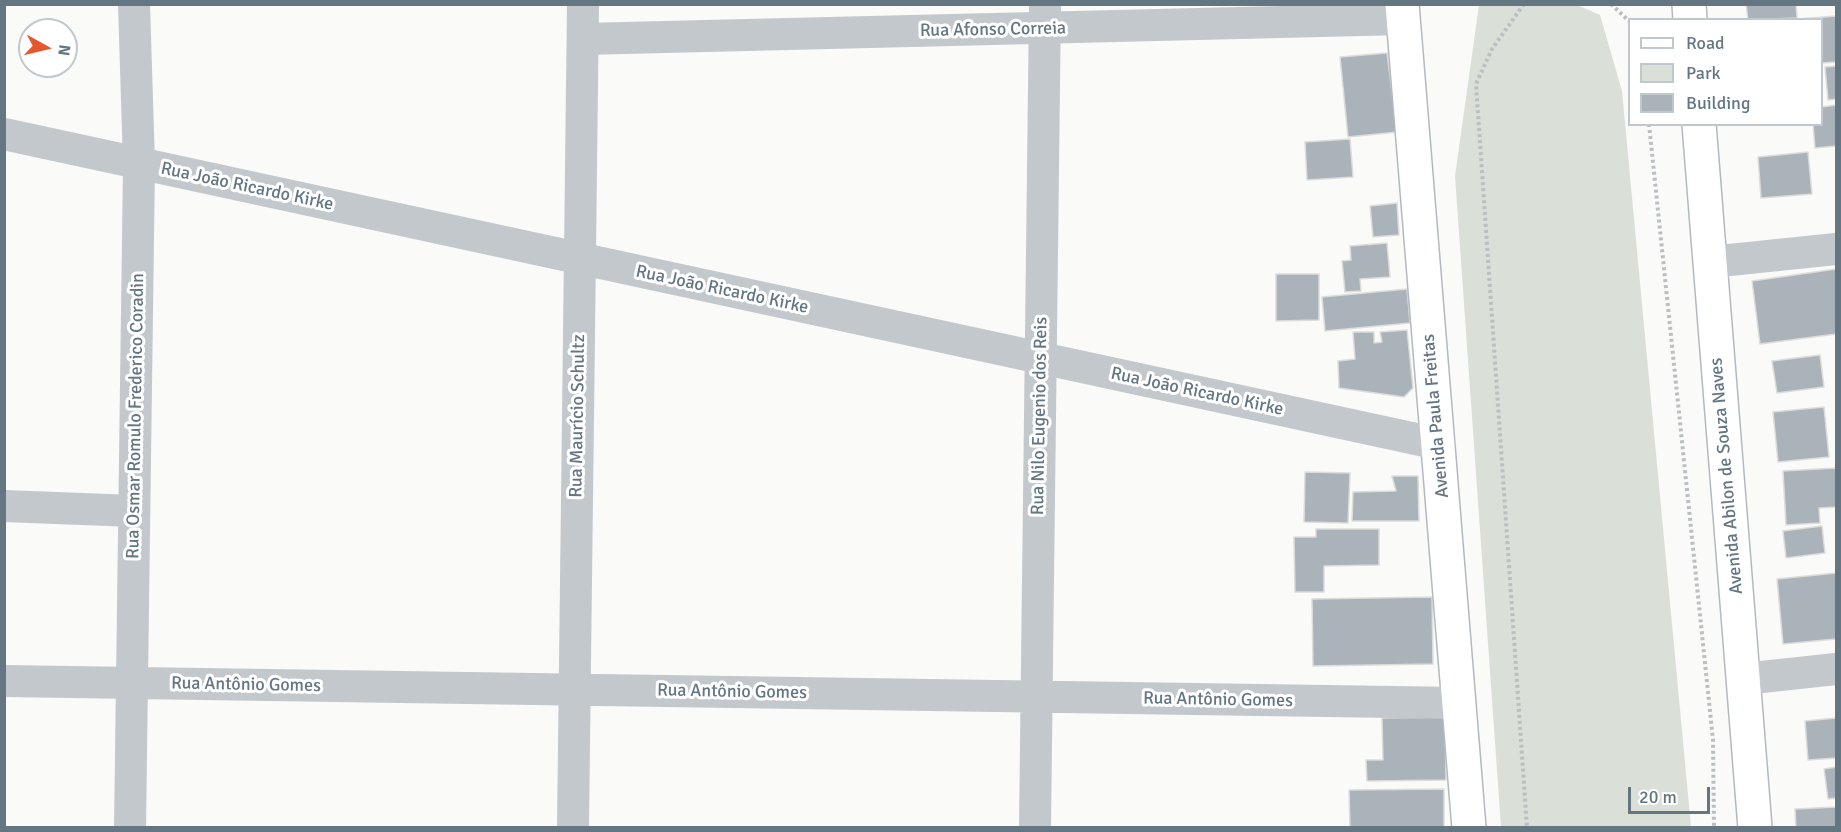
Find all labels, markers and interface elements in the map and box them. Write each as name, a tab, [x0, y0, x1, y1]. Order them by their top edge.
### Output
north arrow	[18, 18, 78, 78]
street label: Rua Afonso Correia	[920, 18, 1066, 42]
legend	[1628, 18, 1823, 126]
text: Road	[1686, 32, 1725, 54]
text: N	[53, 43, 75, 57]
text: Park	[1686, 62, 1721, 84]
text: Building	[1686, 92, 1750, 114]
street label: Rua João Ricardo Kirke	[159, 158, 335, 216]
street label: Rua João Ricardo Kirke	[634, 261, 810, 319]
street label: Rua Osmar Romulo Frederico Coradin	[123, 273, 149, 559]
street label: Rua Nilo Eugenio dos Reis	[1027, 317, 1053, 515]
street label: Avenida Paula Freitas	[1418, 333, 1454, 499]
street label: Rua Maurício Schultz	[566, 334, 590, 498]
street label: Avenida Abilon de Souza Naves	[1706, 357, 1748, 595]
street label: Rua João Ricardo Kirke	[1109, 363, 1285, 421]
street label: Rua Antônio Gomes	[171, 673, 321, 697]
street label: Rua Antônio Gomes	[657, 680, 807, 704]
street label: Rua Antônio Gomes	[1143, 688, 1293, 712]
scale bar	[1631, 775, 1714, 813]
text: 20 m	[1639, 786, 1677, 808]

